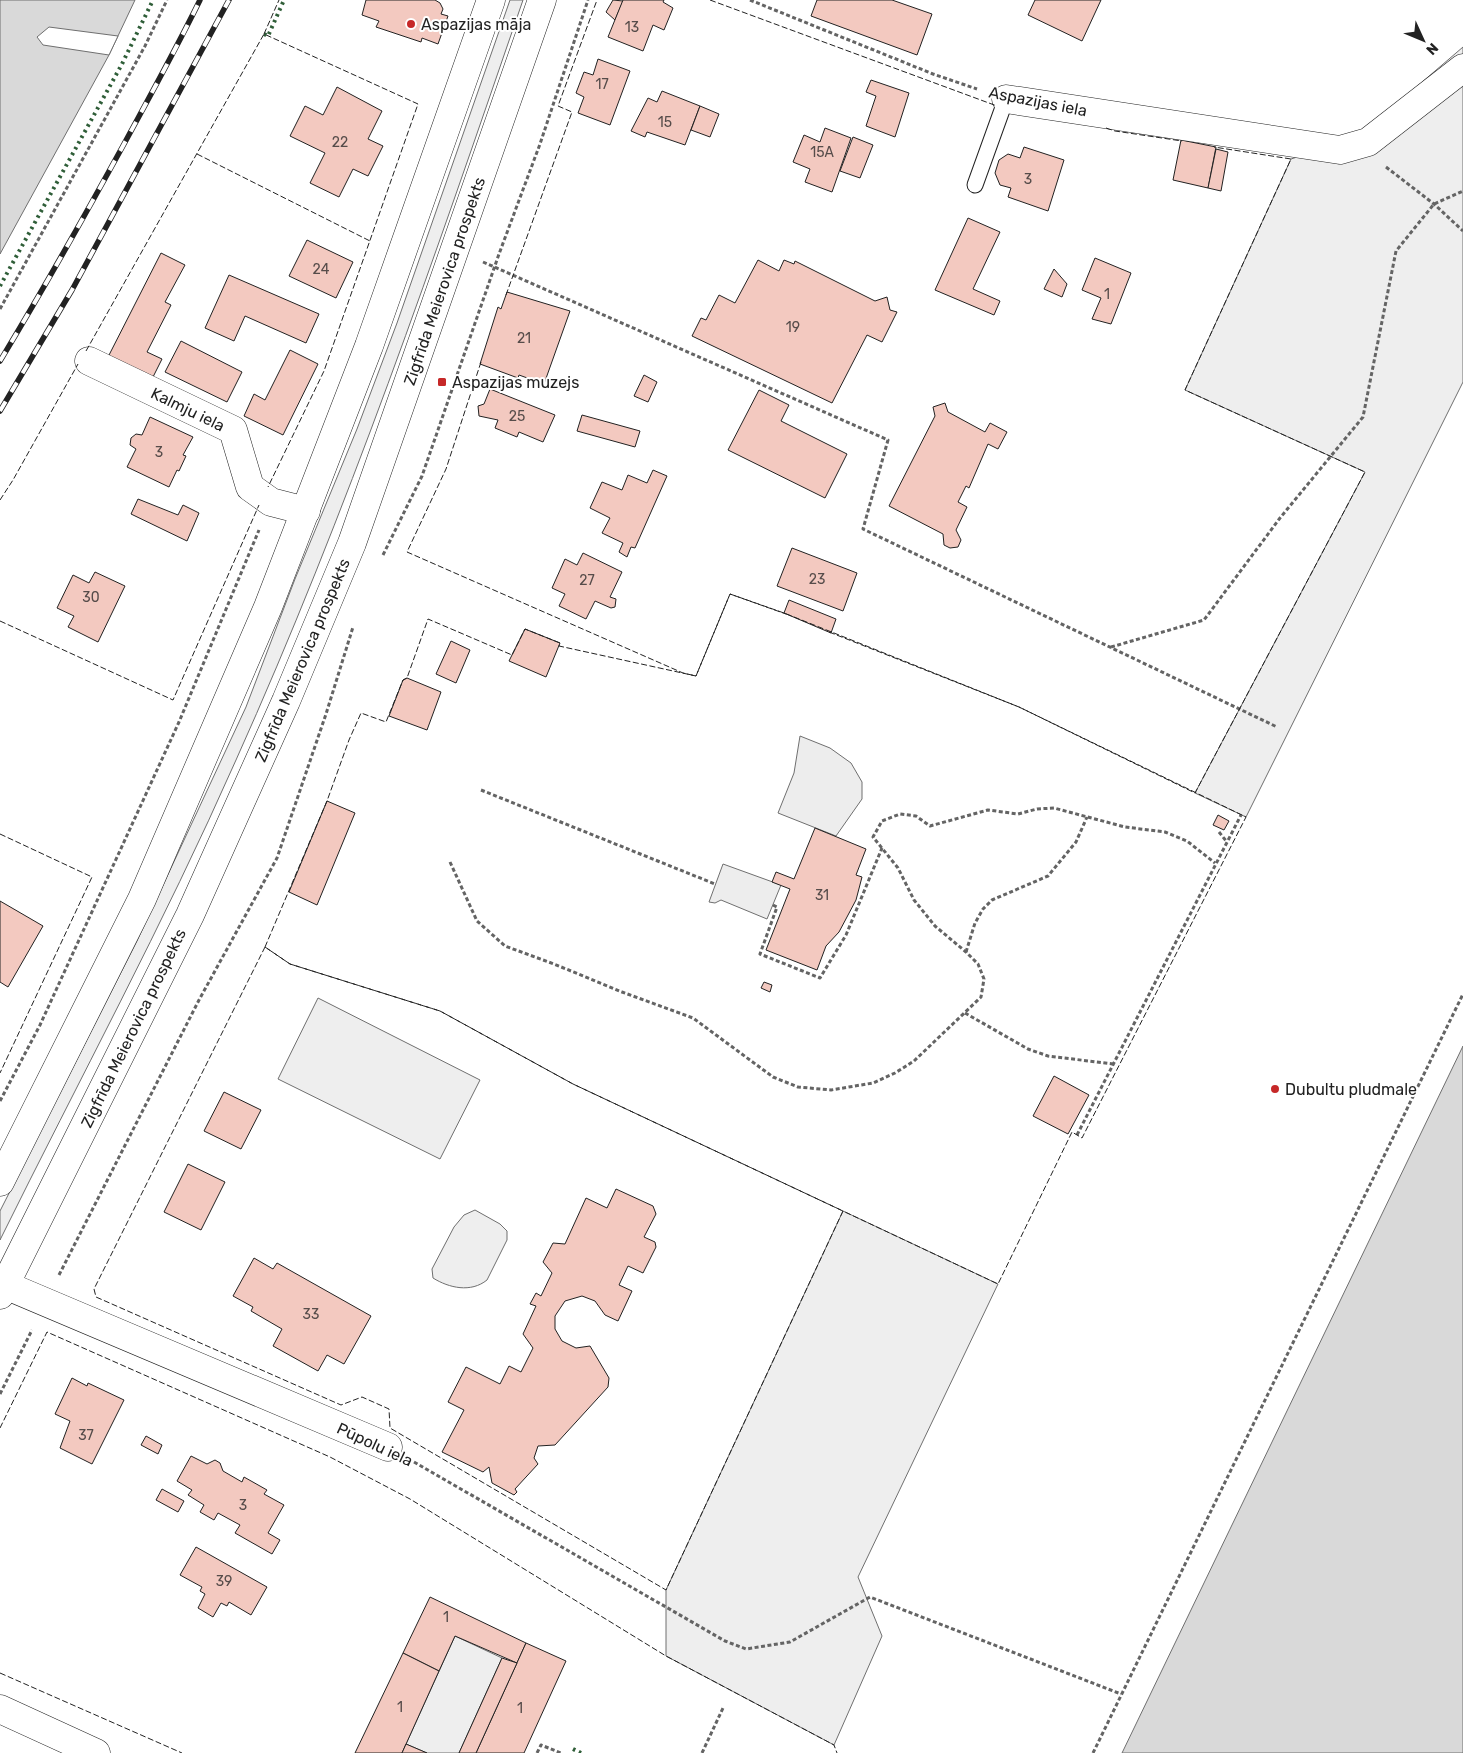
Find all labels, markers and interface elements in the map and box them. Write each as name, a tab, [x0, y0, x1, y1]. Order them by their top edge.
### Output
place label: Aspazijas māja	[421, 15, 531, 34]
north arrow	[1398, 15, 1448, 65]
marker: Aspazijas māja	[405, 18, 417, 30]
house number: 13	[625, 19, 639, 36]
text: N	[1422, 39, 1442, 58]
house number: 17	[595, 76, 609, 93]
street label: Aspazijas iela	[987, 83, 1089, 120]
house number: 15	[658, 114, 672, 131]
house number: 22	[332, 134, 348, 151]
house number: 15A	[810, 144, 834, 161]
house number: 3	[1024, 171, 1032, 188]
street label: Zigfrīda Meierovica prospekts	[400, 175, 489, 388]
house number: 24	[313, 261, 330, 278]
house number: 1	[1104, 286, 1110, 303]
house number: 19	[786, 319, 800, 336]
house number: 21	[517, 330, 531, 347]
place label: Aspazijas muzejs	[452, 373, 579, 392]
marker: Aspazijas muzejs	[436, 376, 448, 388]
street label: Kalmju iela	[148, 383, 228, 435]
house number: 25	[509, 408, 525, 425]
house number: 3	[155, 444, 163, 461]
street label: Zigfrīda Meierovica prospekts	[251, 556, 354, 765]
house number: 23	[809, 571, 825, 588]
house number: 27	[579, 572, 595, 589]
house number: 30	[82, 589, 100, 606]
house number: 31	[815, 887, 829, 904]
street label: Zigfrīda Meierovica prospekts	[77, 926, 190, 1131]
place label: Dubultu pludmale	[1285, 1080, 1417, 1099]
marker: Dubultu pludmale	[1269, 1083, 1281, 1095]
house number: 33	[303, 1306, 319, 1323]
street label: Pūpolu iela	[334, 1419, 416, 1470]
house number: 37	[78, 1427, 94, 1444]
house number: 3	[239, 1497, 247, 1514]
house number: 39	[216, 1573, 232, 1590]
house number: 1	[443, 1609, 449, 1626]
house number: 1	[397, 1699, 403, 1716]
house number: 1	[517, 1700, 523, 1717]

